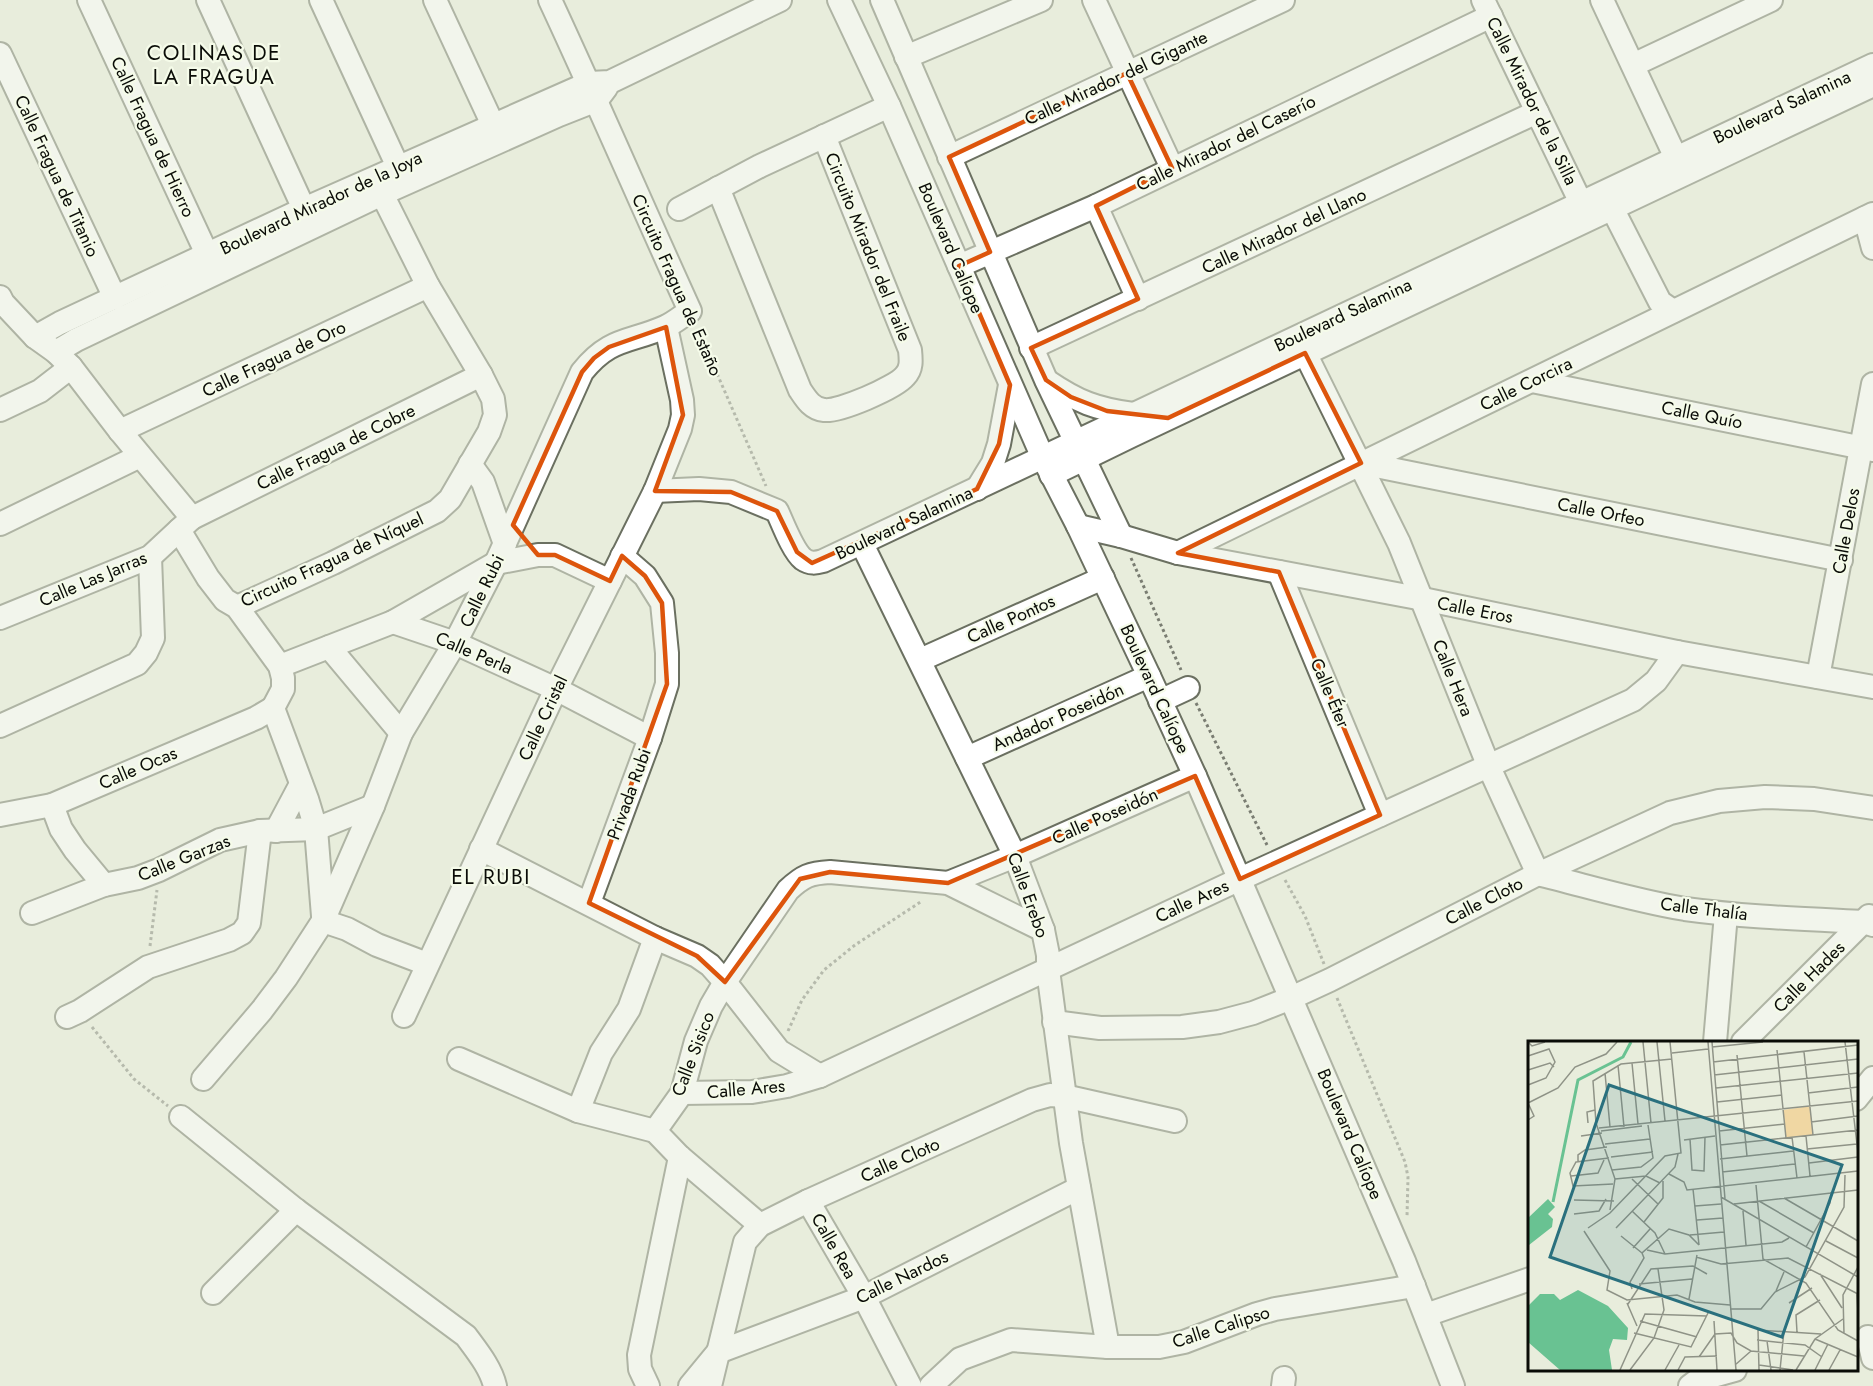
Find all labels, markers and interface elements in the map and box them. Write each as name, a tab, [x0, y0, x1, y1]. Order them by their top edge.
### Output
street label: Calle Mirador de la Silla	[1480, 12, 1584, 190]
street label: Calle Mirador del Gigante	[1020, 24, 1212, 132]
district label: COLINAS DE LA FRAGUA	[147, 38, 281, 92]
street label: Calle Fragua de Hierro	[104, 52, 202, 222]
street label: Boulevard Salamina	[1709, 64, 1855, 150]
street label: Calle Mirador del Caserío	[1132, 88, 1320, 198]
street label: Calle Fragua de Titanio	[8, 91, 106, 261]
street label: Boulevard Mirador de la Joya	[216, 145, 426, 261]
street label: Circuito Mirador del Fraile	[818, 149, 918, 345]
street label: Boulevard Calíope	[912, 178, 990, 318]
street label: Calle Mirador del Llano	[1197, 181, 1371, 281]
street label: Circuito Fragua de Estaño	[625, 190, 729, 380]
street label: Boulevard Salamina	[1270, 272, 1416, 358]
street label: Calle Fragua de Oro	[198, 314, 350, 404]
street label: Calle Corcira	[1475, 350, 1577, 418]
street label: Calle Quío	[1659, 394, 1745, 436]
street label: Calle Fragua de Cobre	[252, 397, 420, 497]
street label: Boulevard Salamina	[831, 480, 977, 566]
street label: Calle Delos	[1826, 486, 1866, 576]
street label: Calle Orfeo	[1555, 491, 1647, 533]
street label: Circuito Fragua de Níquel	[236, 506, 428, 614]
street label: Calle Las Jarras	[35, 545, 151, 613]
street label: Calle Rubi	[453, 550, 511, 632]
street label: Calle Pontos	[963, 588, 1059, 650]
street label: Calle Eros	[1435, 590, 1515, 630]
street label: Boulevard Calíope	[1114, 620, 1196, 758]
street label: Calle Perla	[431, 625, 517, 681]
street label: Calle Hera	[1426, 636, 1480, 720]
street label: Calle Éter	[1304, 654, 1357, 733]
street label: Calle Cristal	[512, 671, 574, 765]
street label: Andador Poseidón	[988, 676, 1128, 758]
street label: Calle Ocas	[95, 740, 181, 796]
street label: Privada Rubi	[600, 745, 658, 843]
street label: Calle Poseidón	[1048, 781, 1162, 851]
street label: Calle Garzas	[134, 828, 234, 888]
street label: Calle Erebo	[1001, 849, 1056, 941]
district label: EL RUBI	[451, 862, 531, 892]
street label: Calle Cloto	[1441, 870, 1528, 932]
street label: Calle Ares	[1151, 873, 1233, 929]
street label: Calle Thalía	[1659, 891, 1749, 927]
street label: Calle Hades	[1767, 935, 1851, 1019]
street label: Calle Sisico	[665, 1008, 721, 1100]
inset map	[1528, 1041, 1858, 1371]
street label: Boulevard Calíope	[1311, 1064, 1389, 1204]
street label: Calle Ares	[706, 1073, 786, 1105]
street label: Calle Cloto	[856, 1131, 944, 1189]
street label: Calle Rea	[805, 1208, 863, 1284]
street label: Calle Nardos	[851, 1243, 953, 1311]
street label: Calle Calipso	[1169, 1299, 1273, 1355]

